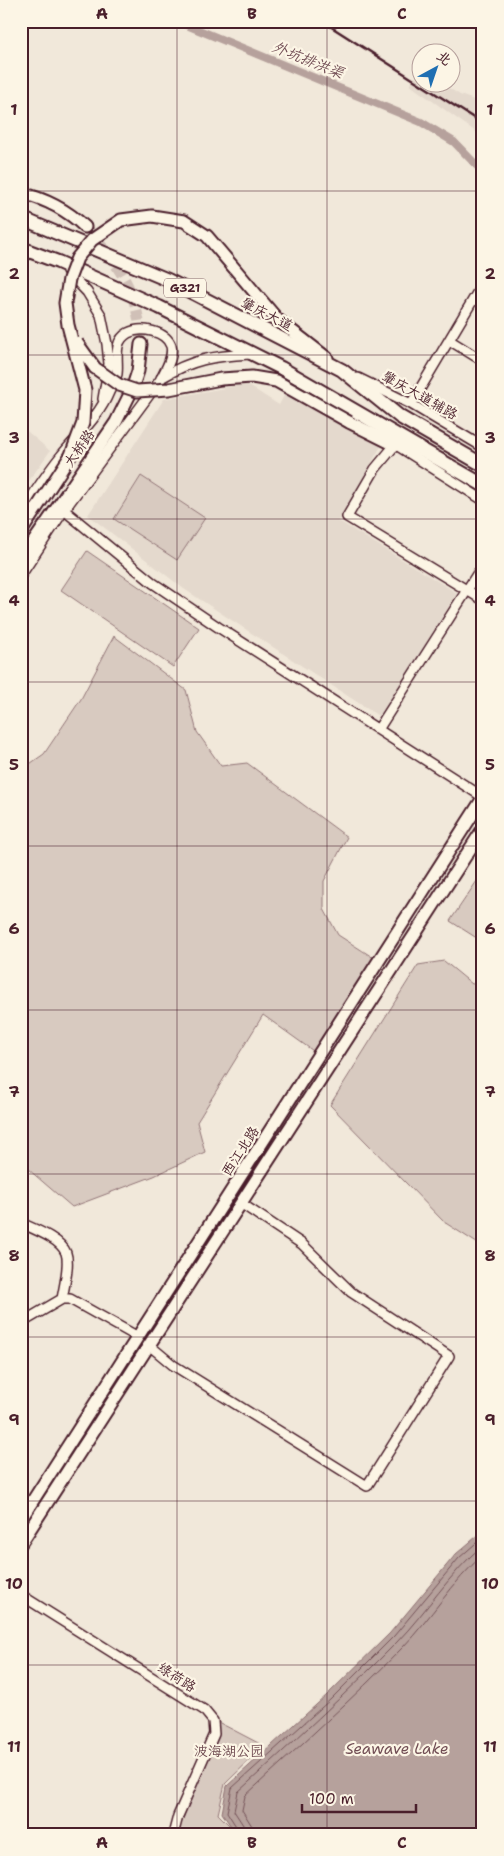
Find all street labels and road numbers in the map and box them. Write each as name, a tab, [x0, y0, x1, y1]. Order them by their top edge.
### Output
road number: G321	[164, 278, 206, 298]
street label: 肇庆大道	[238, 293, 296, 335]
street label: 肇庆大道辅路	[379, 367, 461, 423]
street label: 大桥路	[60, 426, 98, 470]
street label: 西江北路	[217, 1123, 263, 1179]
street label: 绿荷路	[154, 1658, 200, 1696]

